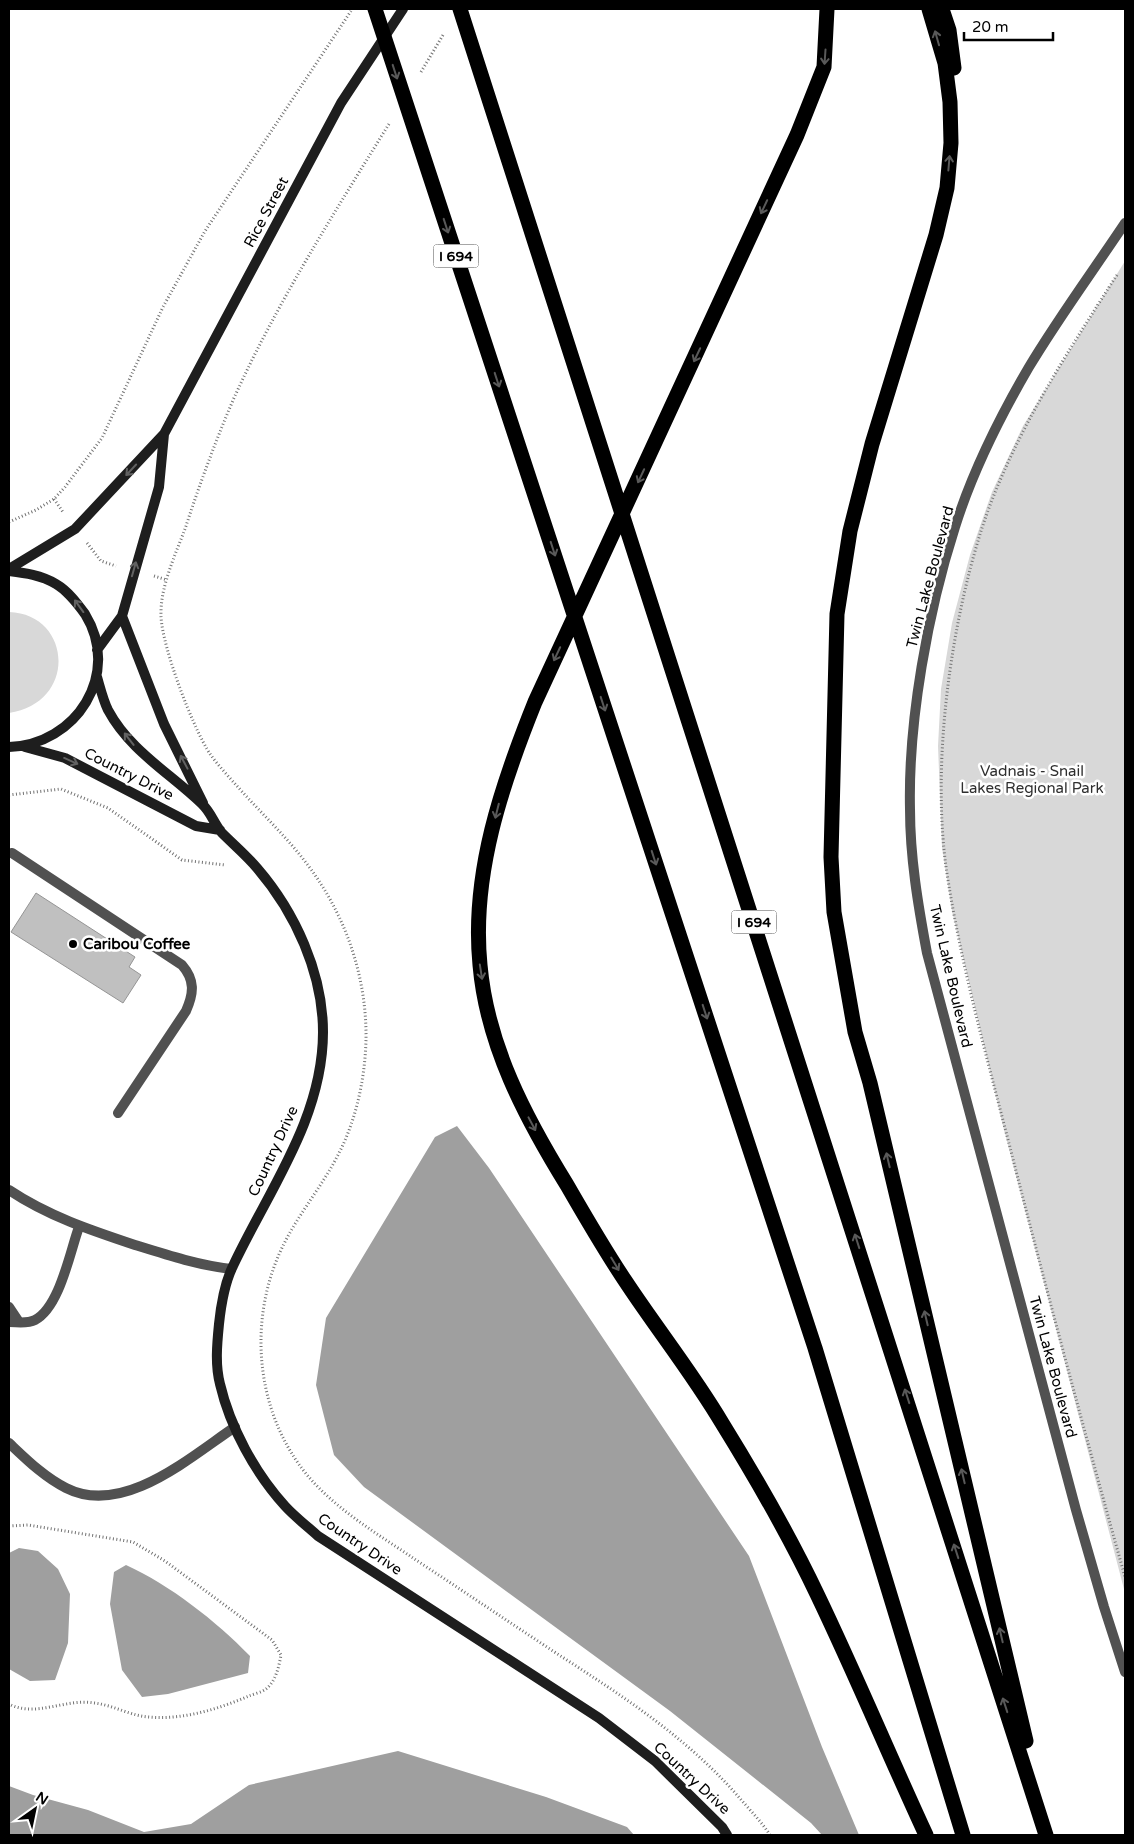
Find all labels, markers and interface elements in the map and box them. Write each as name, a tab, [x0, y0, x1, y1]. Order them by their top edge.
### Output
scale bar	[964, 10, 1053, 42]
text: 20 m	[972, 18, 1009, 36]
one-way arrow	[932, 30, 942, 46]
one-way arrow	[821, 49, 830, 65]
one-way arrow	[391, 63, 401, 79]
one-way arrow	[944, 156, 954, 172]
street label: Rice Street	[240, 173, 292, 250]
one-way arrow	[759, 199, 769, 214]
one-way arrow	[442, 218, 452, 234]
road number: I 694	[434, 245, 478, 268]
one-way arrow	[691, 347, 701, 362]
one-way arrow	[493, 372, 502, 388]
one-way arrow	[125, 464, 137, 476]
one-way arrow	[636, 468, 645, 483]
street label: Twin Lake Boulevard	[902, 504, 958, 650]
one-way arrow	[548, 541, 558, 557]
one-way arrow	[129, 561, 139, 577]
one-way arrow	[74, 599, 84, 613]
one-way arrow	[552, 646, 561, 661]
one-way arrow	[599, 695, 609, 711]
one-way arrow	[124, 733, 135, 746]
street label: Country Drive	[81, 744, 177, 804]
one-way arrow	[179, 755, 188, 770]
one-way arrow	[63, 757, 78, 767]
park label: Vadnais - Snail Lakes Regional Park	[960, 762, 1104, 797]
one-way arrow	[492, 802, 501, 818]
one-way arrow	[650, 850, 659, 865]
street label: Twin Lake Boulevard	[926, 903, 976, 1049]
road number: I 694	[732, 910, 776, 934]
place label: Caribou Coffee	[83, 935, 191, 953]
marker: Caribou Coffee	[67, 938, 79, 950]
one-way arrow	[476, 963, 486, 979]
one-way arrow	[701, 1004, 710, 1020]
street label: Country Drive	[244, 1103, 302, 1199]
one-way arrow	[527, 1117, 537, 1132]
one-way arrow	[883, 1153, 892, 1169]
one-way arrow	[851, 1233, 861, 1249]
one-way arrow	[610, 1257, 620, 1271]
street label: Twin Lake Boulevard	[1025, 1294, 1081, 1440]
one-way arrow	[920, 1311, 930, 1327]
one-way arrow	[901, 1388, 911, 1404]
one-way arrow	[958, 1469, 967, 1485]
street label: Country Drive	[314, 1509, 406, 1579]
one-way arrow	[950, 1543, 960, 1559]
one-way arrow	[996, 1627, 1005, 1643]
one-way arrow	[1000, 1698, 1009, 1714]
street label: Country Drive	[650, 1738, 734, 1818]
north arrow	[10, 1784, 60, 1834]
text: N	[32, 1788, 51, 1809]

